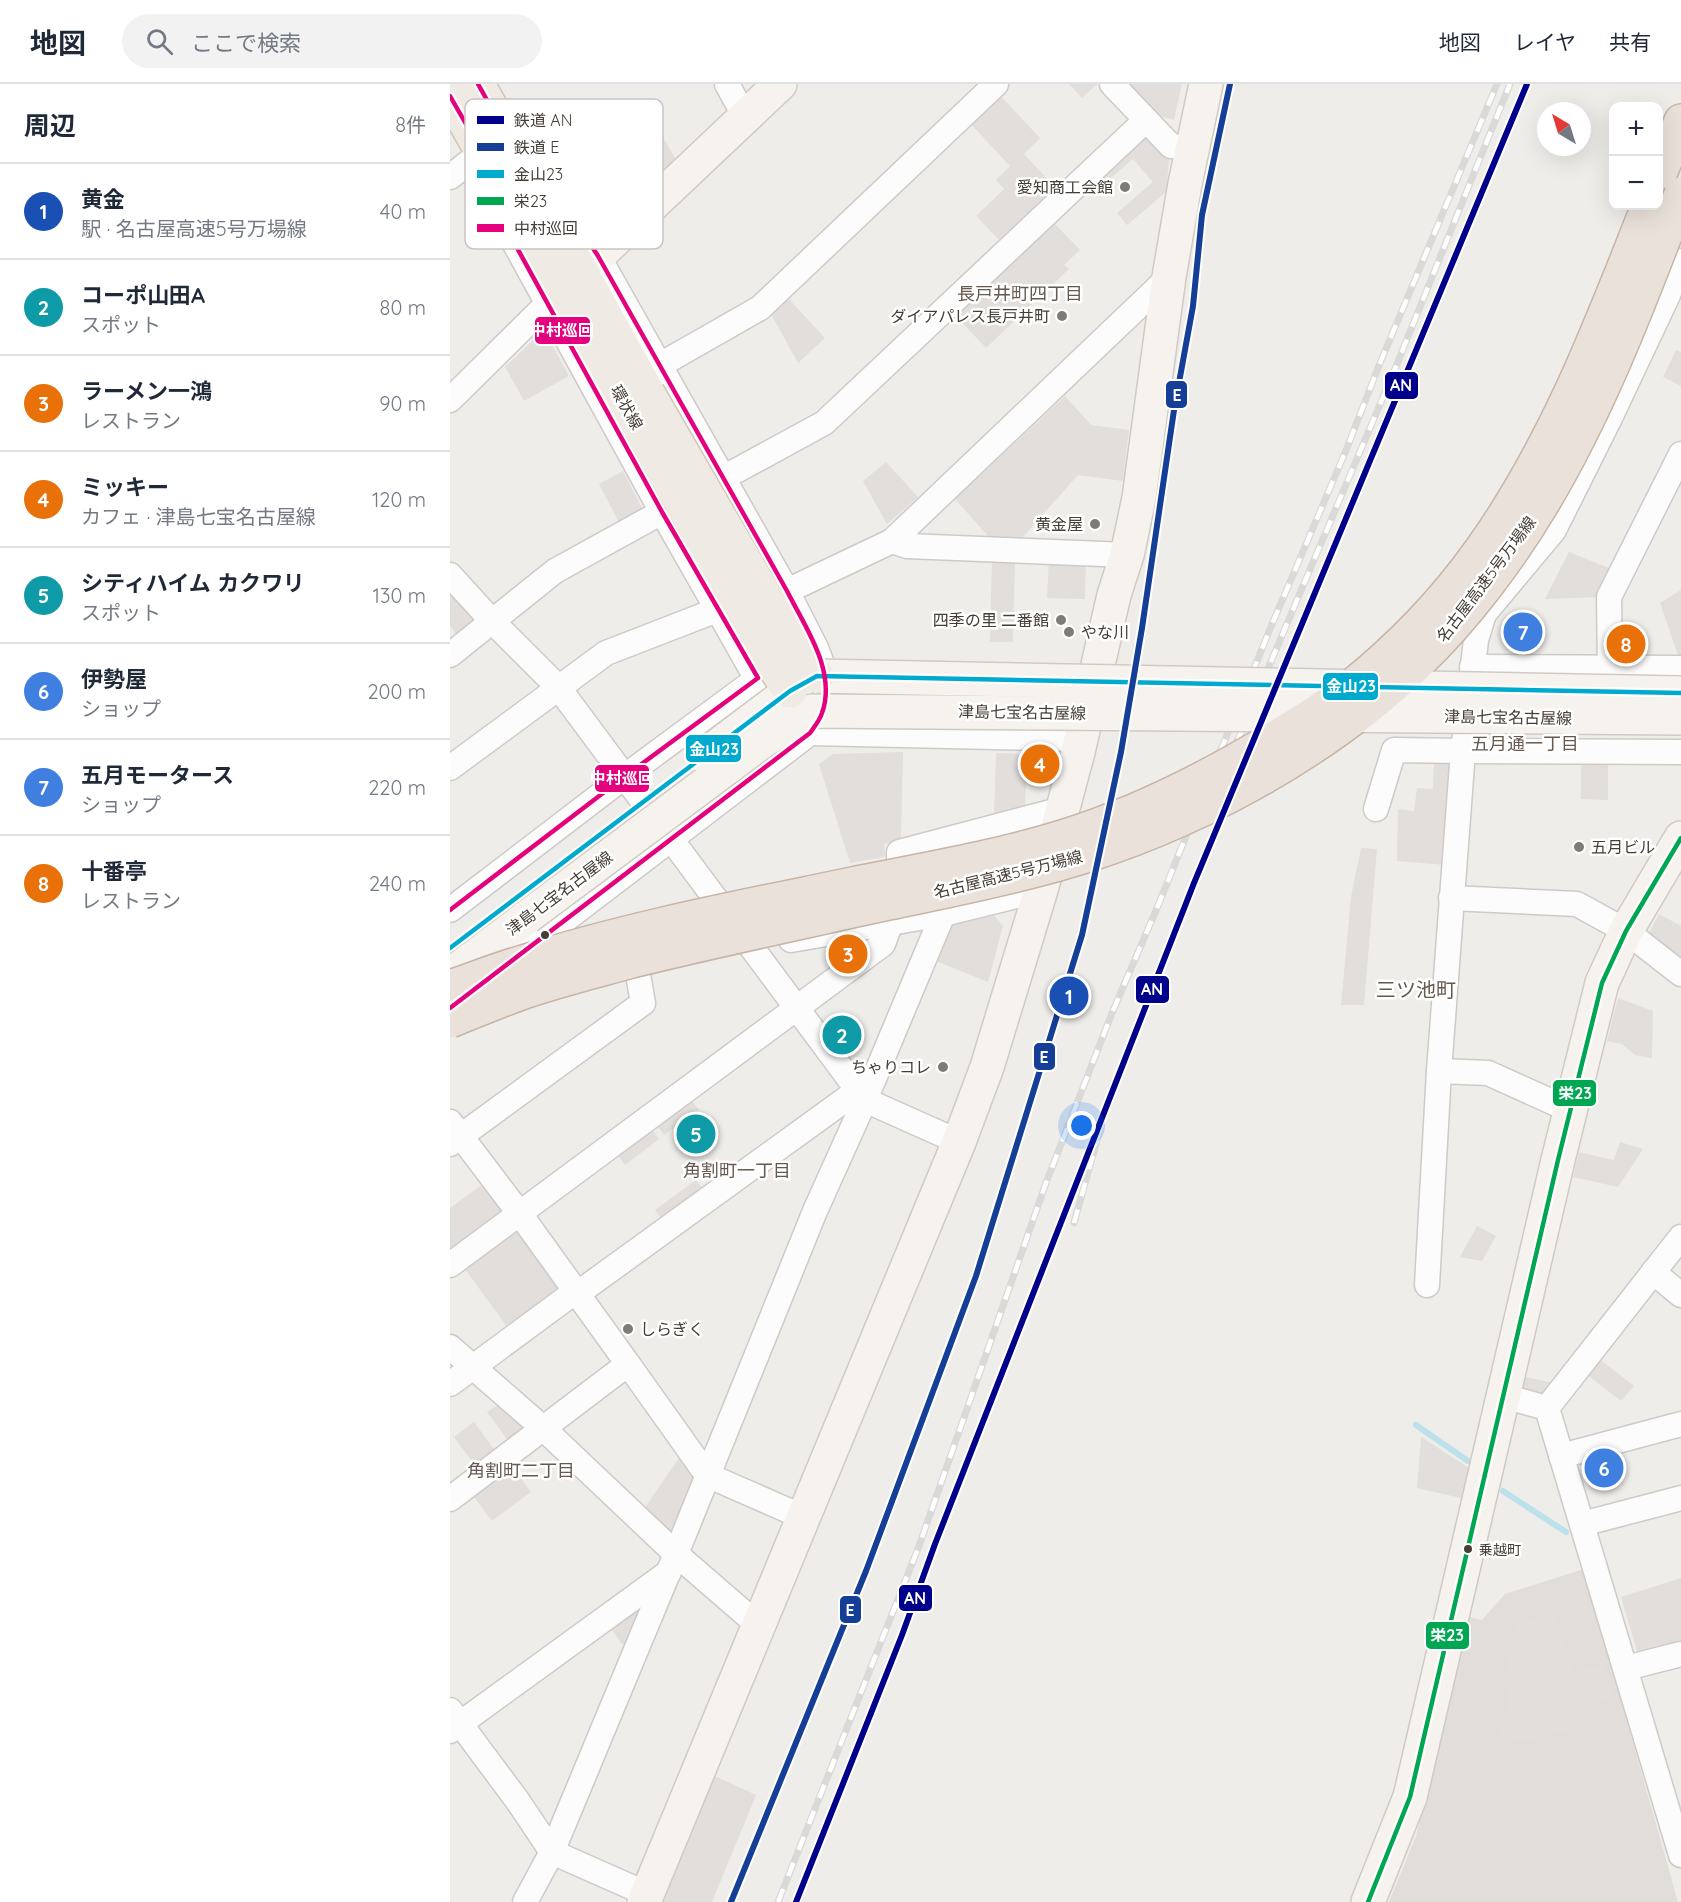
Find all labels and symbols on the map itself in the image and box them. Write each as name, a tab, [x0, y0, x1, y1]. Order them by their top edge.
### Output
legend	[465, 99, 663, 249]
north arrow	[1537, 102, 1591, 156]
text: 鉄道 AN	[514, 110, 572, 130]
text: 鉄道 E	[514, 137, 559, 157]
text: 金山23	[514, 164, 563, 184]
place label: 愛知商工会館	[1017, 177, 1113, 197]
marker: 愛知商工会館	[1118, 180, 1132, 194]
text: 栄23	[514, 191, 547, 211]
text: 中村巡回	[514, 218, 578, 238]
district label: 長戸井町四丁目	[957, 282, 1083, 305]
place label: ダイアパレス長戸井町	[890, 306, 1050, 326]
marker: ダイアパレス長戸井町	[1055, 309, 1069, 323]
line badge: 中村巡回	[534, 316, 591, 345]
text: 中村巡回	[530, 320, 594, 340]
line badge: AN	[1384, 371, 1419, 400]
text: AN	[1390, 375, 1412, 395]
line badge: E	[1165, 380, 1188, 409]
street label: 環状線	[607, 381, 647, 433]
text: E	[1172, 385, 1182, 405]
street label: 名古屋高速5号万場線	[1432, 512, 1540, 646]
place label: 黄金屋	[1035, 514, 1083, 534]
marker: 黄金屋	[1088, 517, 1102, 531]
place label: 四季の里 二番館	[933, 610, 1049, 630]
pin: 7	[1504, 610, 1542, 654]
marker: 四季の里 二番館	[1054, 613, 1068, 627]
place label: やな川	[1081, 622, 1129, 642]
pin: 8	[1606, 622, 1646, 666]
marker: やな川	[1062, 625, 1076, 639]
line badge: 金山23	[1322, 672, 1379, 701]
text: 金山23	[1326, 676, 1376, 696]
street label: 津島七宝名古屋線	[958, 701, 1086, 723]
street label: 津島七宝名古屋線	[1444, 706, 1572, 728]
district label: 五月通一丁目	[1471, 732, 1579, 755]
line badge: 金山23	[685, 734, 742, 763]
text: 金山23	[689, 739, 739, 759]
pin: 4	[1020, 742, 1060, 786]
line badge: 中村巡回	[594, 764, 650, 793]
text: 中村巡回	[590, 768, 654, 788]
place label: 五月ビル	[1591, 837, 1655, 857]
marker: 五月ビル	[1572, 840, 1586, 854]
street label: 津島七宝名古屋線	[502, 846, 616, 940]
street label: 名古屋高速5号万場線	[931, 846, 1085, 902]
unlabelled marker	[539, 929, 551, 941]
pin: 3	[828, 932, 868, 976]
pin: 1	[1050, 974, 1088, 1018]
line badge: AN	[1135, 975, 1170, 1004]
district label: 三ツ池町	[1376, 977, 1456, 1002]
text: AN	[1141, 979, 1163, 999]
pin: 2	[822, 1012, 862, 1058]
line badge: E	[1033, 1042, 1056, 1071]
text: E	[1039, 1047, 1049, 1067]
place label: ちゃりコレ	[851, 1057, 931, 1077]
marker: ちゃりコレ	[936, 1060, 950, 1074]
line badge: 栄23	[1552, 1079, 1597, 1107]
text: 栄23	[1558, 1083, 1592, 1103]
your location	[1067, 1111, 1096, 1140]
pin: 5	[676, 1112, 716, 1156]
district label: 角割町一丁目	[683, 1159, 791, 1182]
place label: しらぎく	[640, 1319, 704, 1339]
marker: しらぎく	[621, 1322, 635, 1336]
pin: 6	[1584, 1446, 1624, 1490]
district label: 角割町二丁目	[467, 1459, 575, 1482]
place label: 乗越町	[1479, 1541, 1521, 1559]
marker: 乗越町	[1462, 1543, 1474, 1555]
line badge: AN	[898, 1584, 933, 1612]
text: AN	[904, 1588, 926, 1608]
line badge: E	[839, 1595, 862, 1624]
text: E	[845, 1600, 855, 1620]
line badge: 栄23	[1425, 1621, 1470, 1650]
text: 栄23	[1430, 1625, 1464, 1645]

